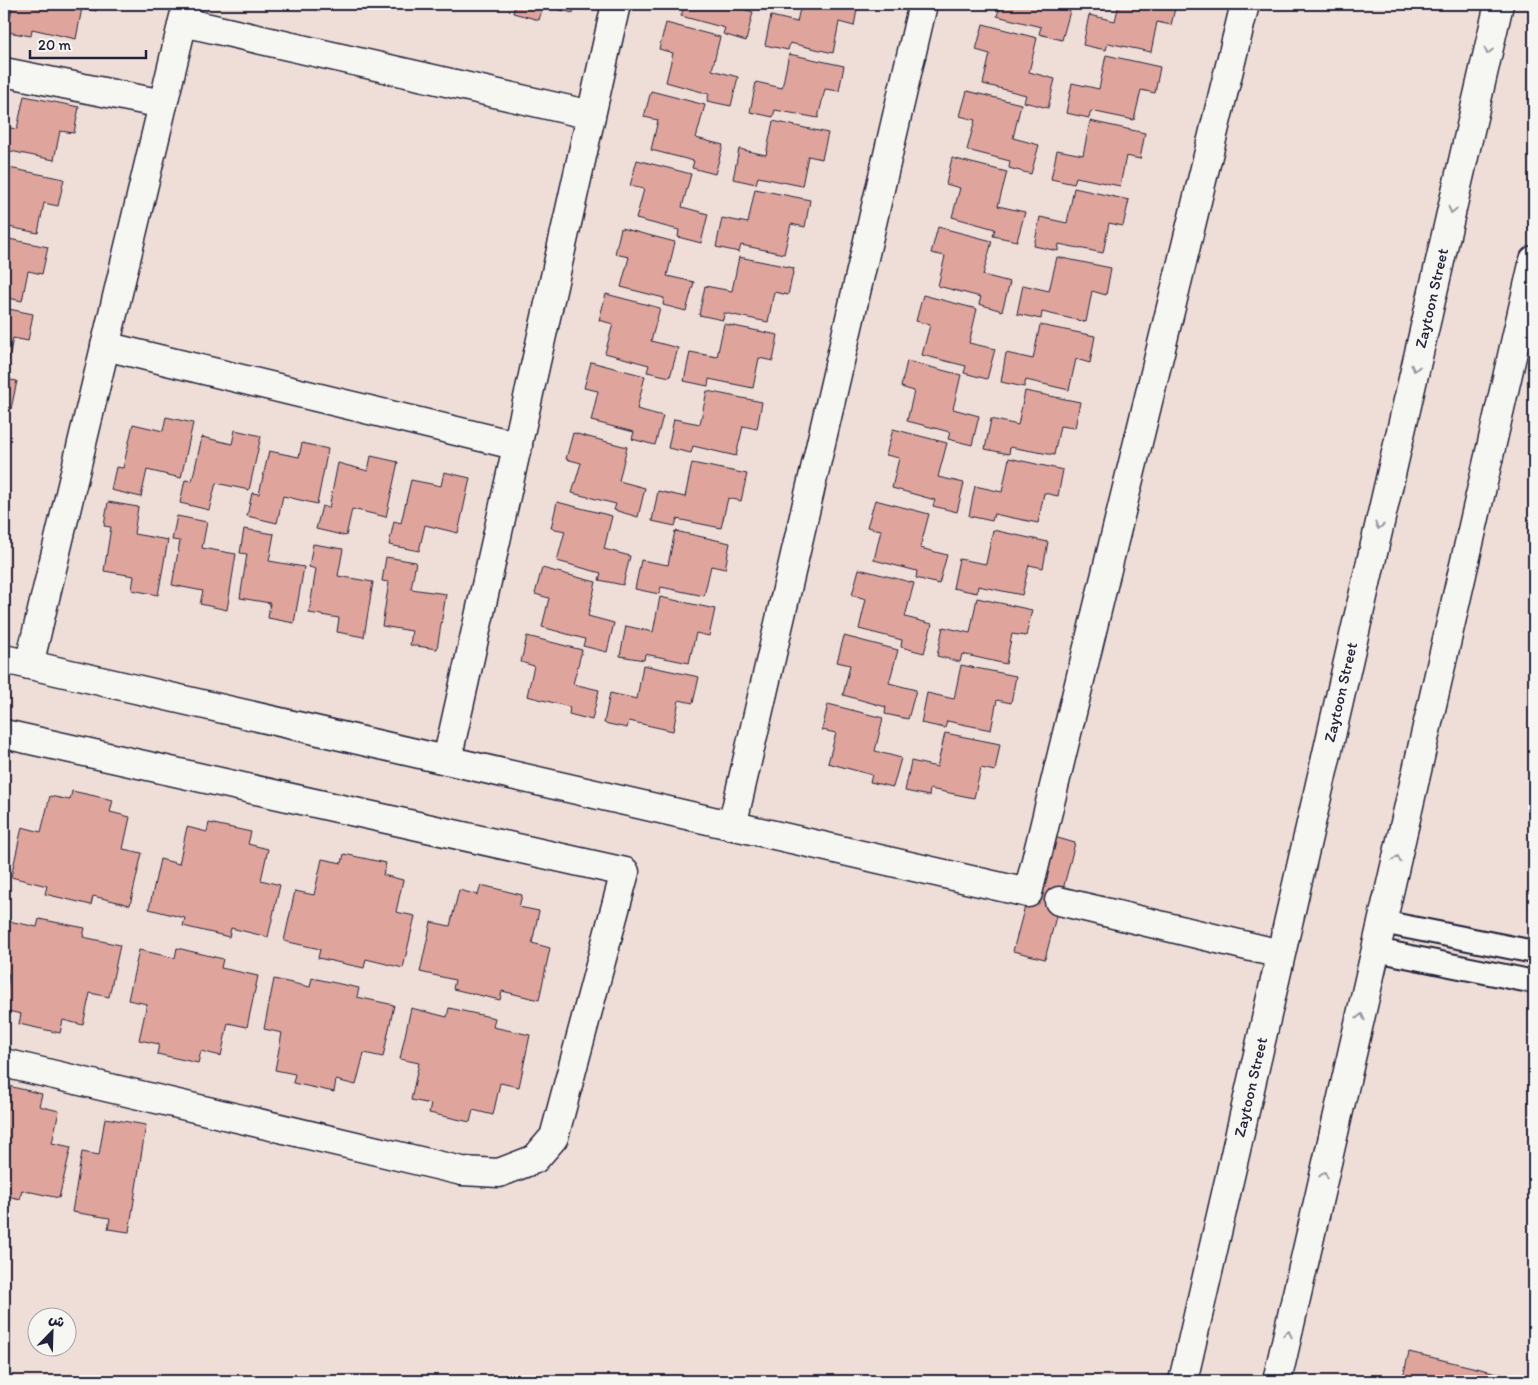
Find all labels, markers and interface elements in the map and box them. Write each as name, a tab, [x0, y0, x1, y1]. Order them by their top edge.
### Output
scale bar	[30, 28, 146, 60]
text: 20 m	[38, 36, 72, 54]
one-way arrow	[1483, 47, 1494, 56]
one-way arrow	[1447, 205, 1458, 214]
street label: Zaytoon Street	[1411, 246, 1452, 350]
one-way arrow	[1410, 363, 1421, 372]
one-way arrow	[1374, 522, 1384, 531]
street label: Zaytoon Street	[1320, 640, 1361, 744]
one-way arrow	[1391, 854, 1402, 863]
one-way arrow	[1355, 1013, 1366, 1021]
street label: Zaytoon Street	[1230, 1035, 1271, 1139]
one-way arrow	[1318, 1171, 1329, 1180]
north arrow	[28, 1308, 78, 1358]
text: ش	[46, 1310, 67, 1331]
one-way arrow	[1282, 1329, 1293, 1338]

